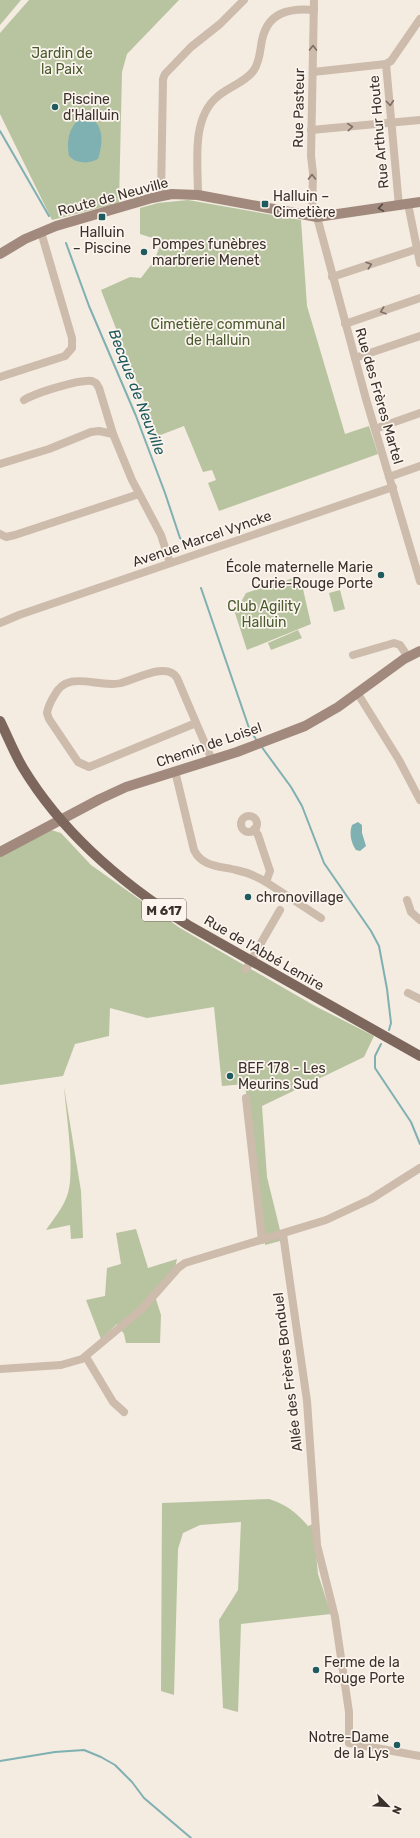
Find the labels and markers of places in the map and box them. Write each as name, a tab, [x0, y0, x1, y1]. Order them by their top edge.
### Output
place label: Piscine d'Halluin	[63, 91, 119, 124]
marker: Piscine d'Halluin	[50, 102, 60, 112]
place label: Halluin – Cimetière	[273, 188, 336, 221]
marker: Halluin – Cimetière	[260, 199, 270, 209]
marker: Halluin – Piscine	[97, 212, 107, 222]
place label: Halluin – Piscine	[73, 224, 131, 257]
place label: Pompes funèbres marbrerie Menet	[152, 236, 267, 269]
marker: Pompes funèbres marbrerie Menet	[139, 247, 149, 257]
place label: École maternelle Marie Curie-Rouge Porte	[226, 558, 373, 592]
marker: École maternelle Marie Curie-Rouge Porte	[376, 570, 386, 580]
place label: chronovillage	[256, 889, 344, 906]
marker: chronovillage	[243, 892, 253, 902]
place label: BEF 178 - Les Meurins Sud	[238, 1060, 326, 1093]
marker: BEF 178 - Les Meurins Sud	[225, 1071, 235, 1081]
place label: Ferme de la Rouge Porte	[324, 1654, 405, 1687]
marker: Ferme de la Rouge Porte	[311, 1665, 321, 1675]
place label: Notre-Dame de la Lys	[308, 1729, 389, 1762]
marker: Notre-Dame de la Lys	[392, 1740, 402, 1750]

